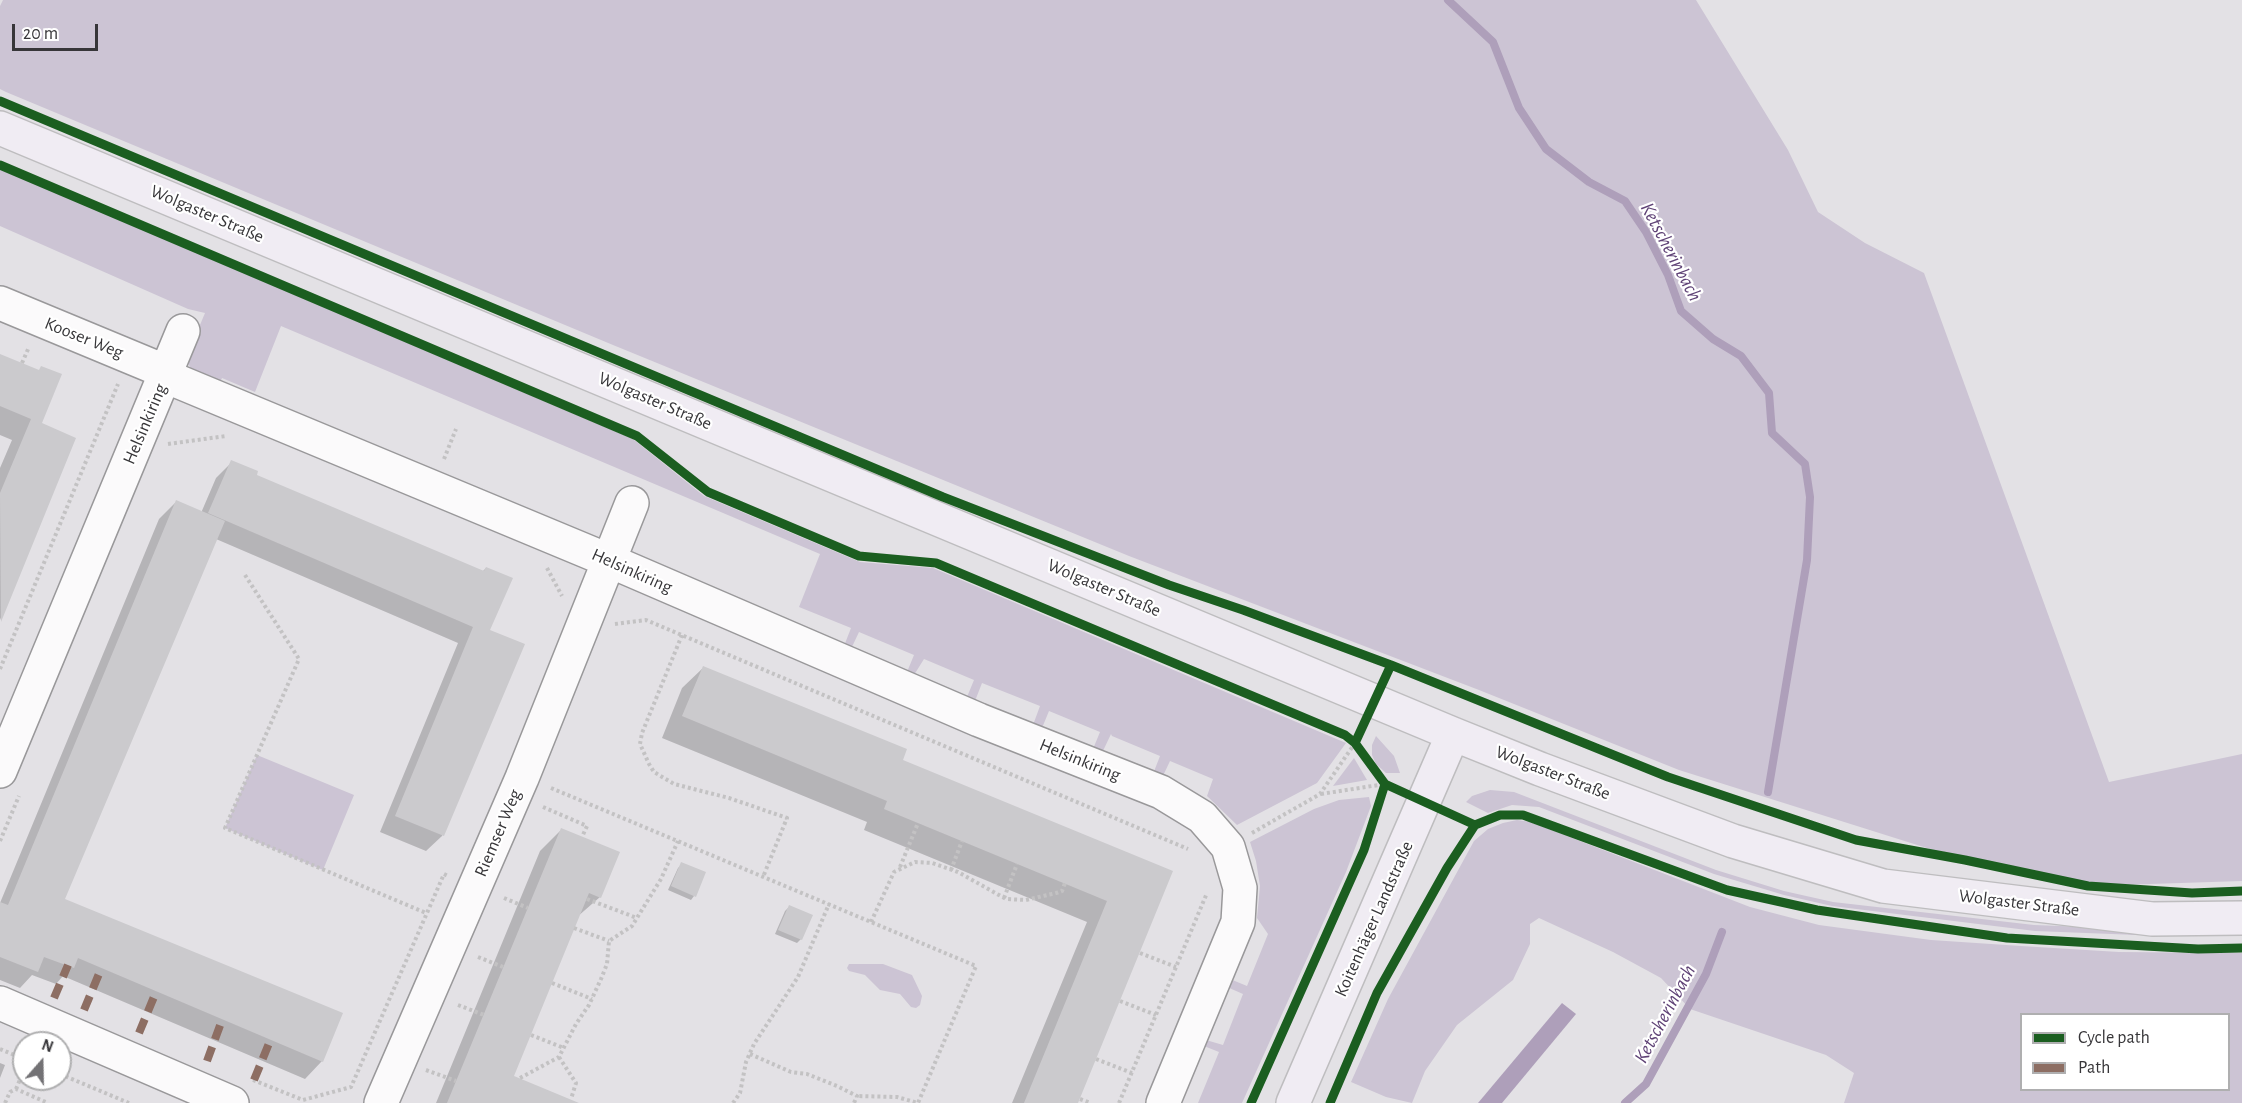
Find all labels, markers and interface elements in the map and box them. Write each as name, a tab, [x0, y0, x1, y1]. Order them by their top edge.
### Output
scale bar	[15, 12, 100, 50]
text: 20 m	[23, 25, 58, 43]
street label: Wolgaster Straße	[147, 180, 267, 248]
water label: Ketscherinbach	[1635, 199, 1707, 305]
street label: Kooser Weg	[41, 312, 127, 364]
street label: Wolgaster Straße	[595, 367, 715, 435]
street label: Helsinkiring	[118, 380, 172, 468]
street label: Helsinkiring	[588, 544, 676, 598]
street label: Wolgaster Straße	[1044, 554, 1164, 622]
street label: Helsinkiring	[1036, 734, 1124, 786]
street label: Wolgaster Straße	[1493, 741, 1613, 805]
street label: Riemser Weg	[470, 786, 526, 880]
street label: Koitenhäger Landstraße	[1330, 838, 1418, 1000]
street label: Wolgaster Straße	[1958, 885, 2080, 921]
water label: Ketscherinbach	[1629, 961, 1701, 1067]
legend	[2020, 1013, 2230, 1091]
text: Cycle path	[2078, 1029, 2150, 1047]
north arrow	[12, 1031, 72, 1091]
text: N	[40, 1037, 55, 1055]
text: Path	[2078, 1059, 2110, 1077]

